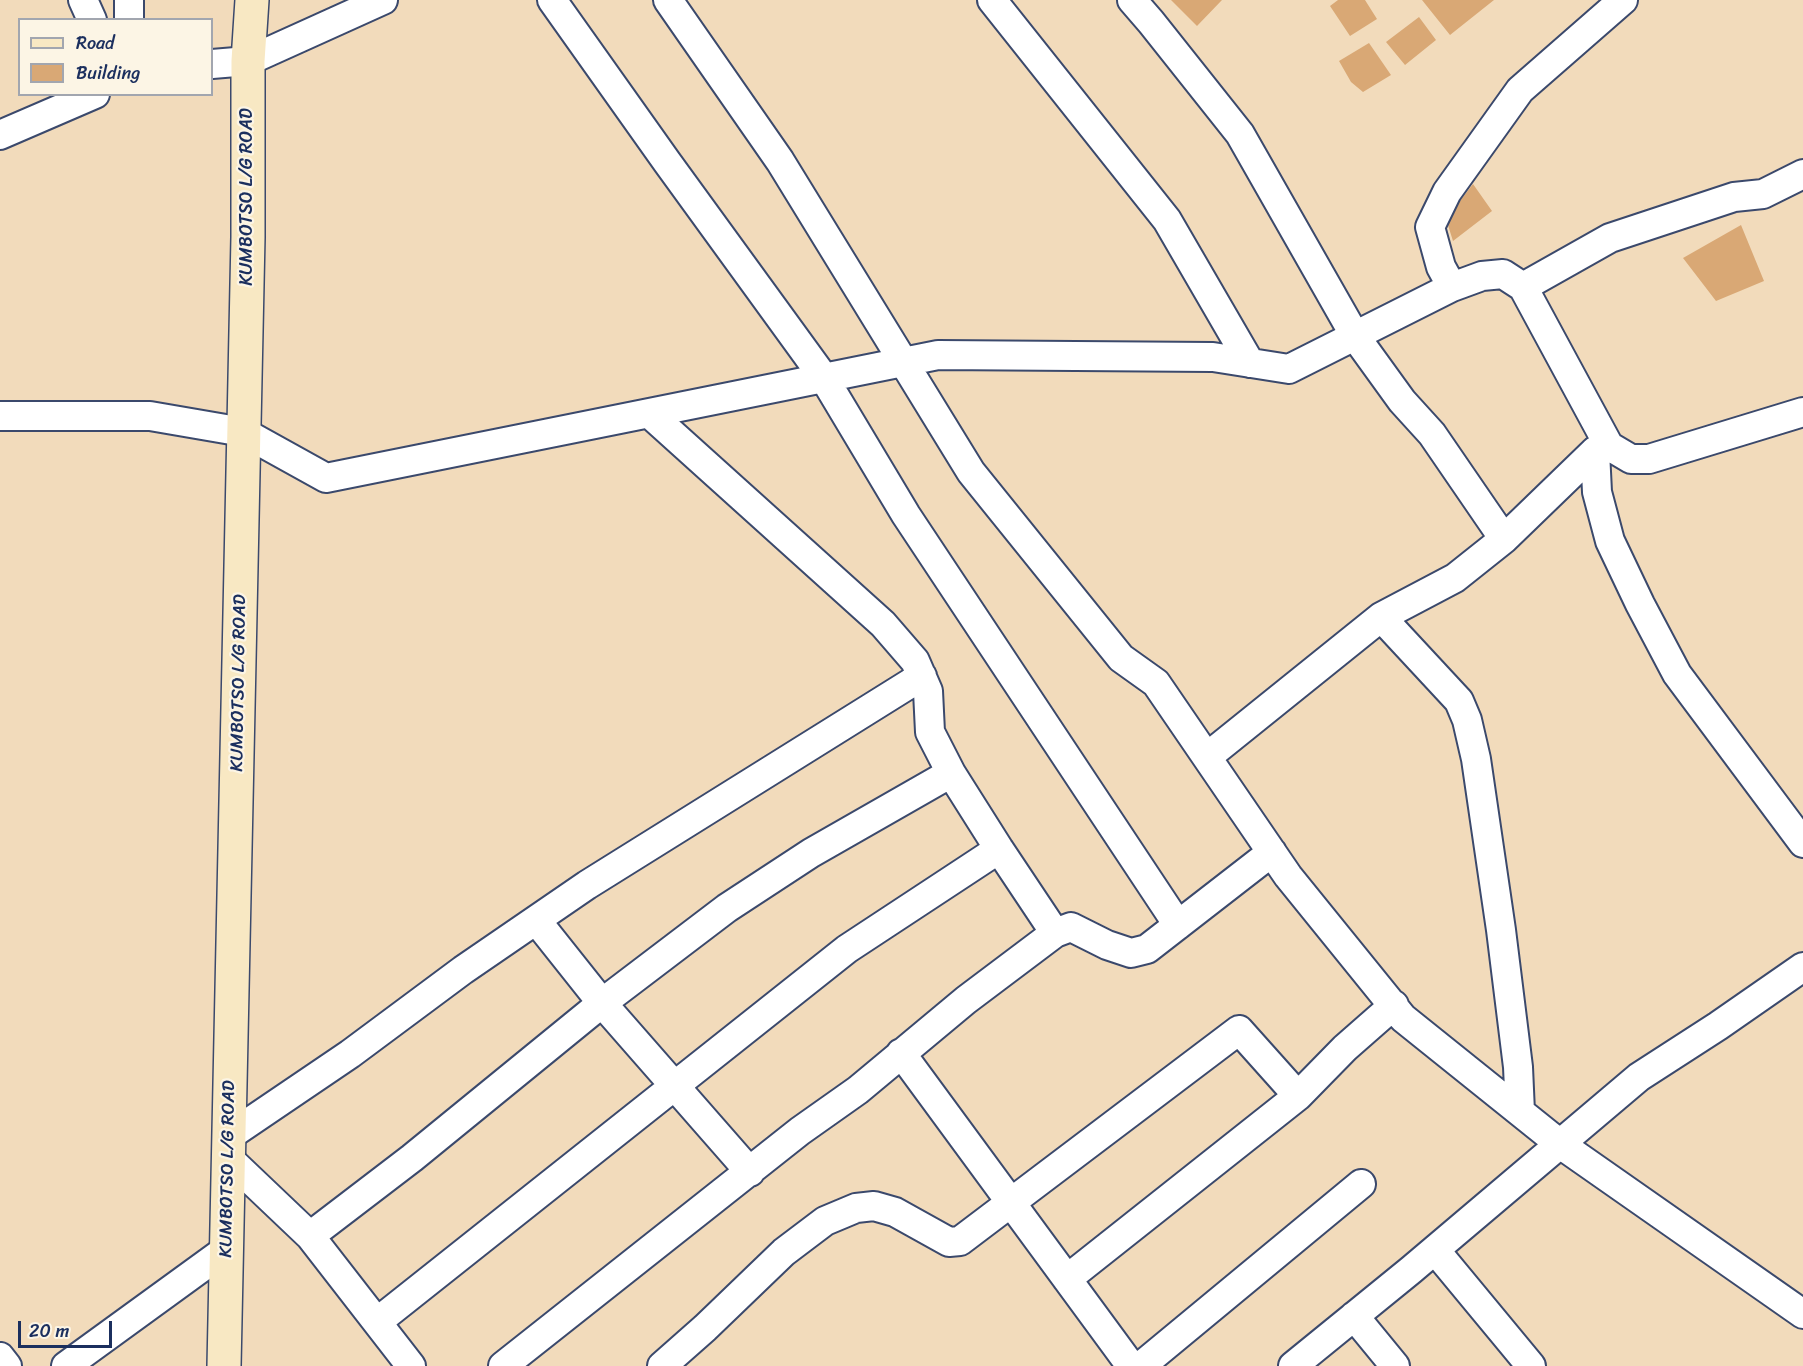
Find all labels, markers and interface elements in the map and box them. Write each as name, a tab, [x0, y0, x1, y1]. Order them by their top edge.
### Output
legend	[18, 18, 213, 96]
text: Road	[76, 27, 115, 59]
text: Building	[76, 57, 140, 89]
street label: KUMBOTSO L/G ROAD	[236, 108, 258, 286]
street label: KUMBOTSO L/G ROAD	[227, 594, 251, 772]
street label: KUMBOTSO L/G ROAD	[216, 1080, 240, 1258]
scale bar	[21, 1309, 116, 1347]
text: 20 m	[29, 1315, 69, 1347]

